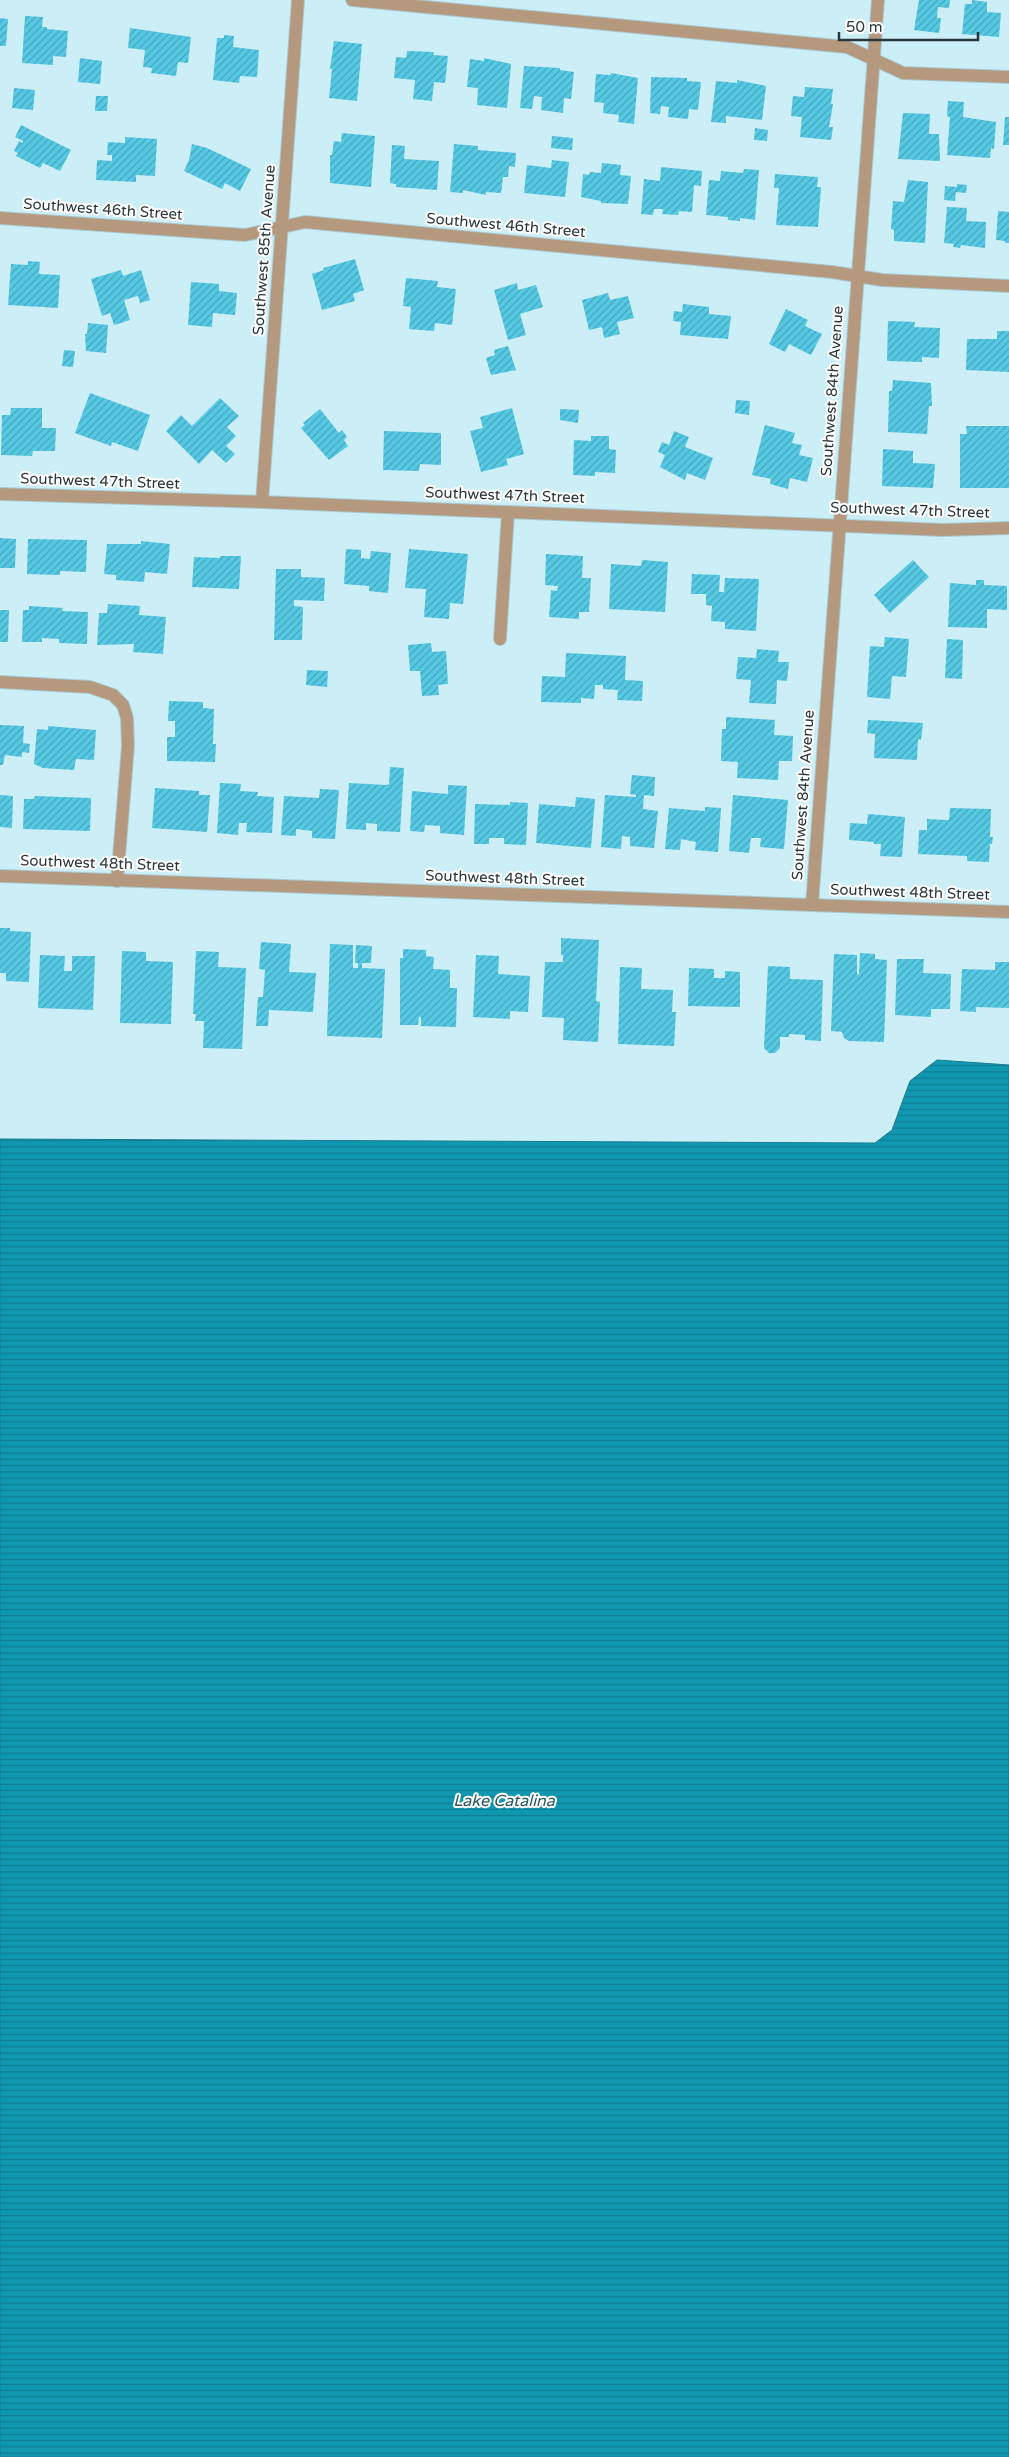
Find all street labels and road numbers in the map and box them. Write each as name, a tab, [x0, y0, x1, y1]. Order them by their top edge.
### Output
street label: Southwest 85th Avenue	[249, 164, 279, 336]
street label: Southwest 46th Street	[23, 194, 184, 224]
street label: Southwest 46th Street	[426, 209, 587, 241]
street label: Southwest 84th Avenue	[817, 305, 847, 477]
street label: Southwest 47th Street	[20, 469, 180, 493]
street label: Southwest 47th Street	[425, 483, 585, 507]
street label: Southwest 47th Street	[830, 498, 990, 522]
street label: Southwest 84th Avenue	[788, 709, 818, 881]
street label: Southwest 48th Street	[20, 851, 180, 875]
street label: Southwest 48th Street	[425, 866, 585, 890]
street label: Southwest 48th Street	[830, 880, 990, 904]

